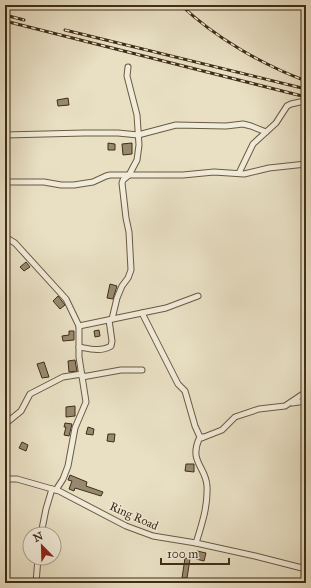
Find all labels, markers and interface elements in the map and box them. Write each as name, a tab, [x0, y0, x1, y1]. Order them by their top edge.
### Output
street label: Ring Road	[107, 499, 161, 534]
north arrow	[22, 526, 62, 566]
text: N	[31, 529, 46, 545]
scale bar	[161, 540, 229, 566]
text: 100 m	[167, 547, 198, 561]

